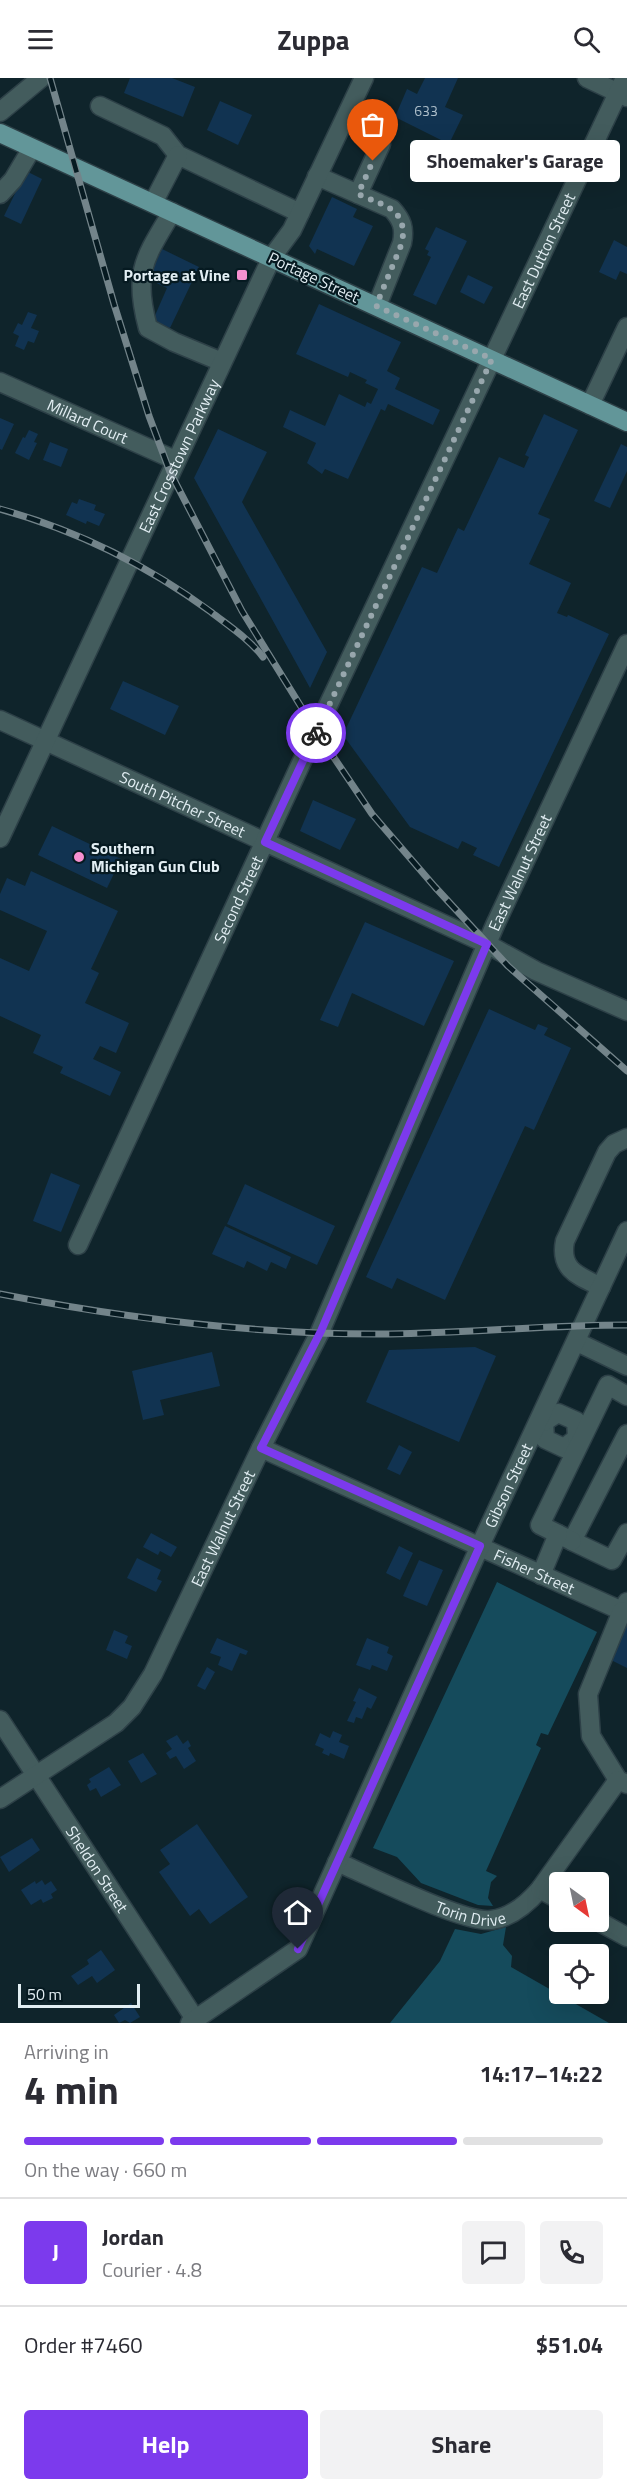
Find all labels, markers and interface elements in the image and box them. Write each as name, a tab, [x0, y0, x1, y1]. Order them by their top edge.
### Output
text: Zuppa	[277, 19, 350, 60]
icon: menu	[24, 23, 57, 56]
icon: search	[570, 23, 603, 56]
pin	[347, 99, 398, 161]
house number: 633	[414, 100, 438, 121]
icon: bag	[356, 108, 389, 141]
callout: Shoemaker's Garage	[409, 140, 619, 182]
text: Shoemaker's Garage	[426, 145, 604, 176]
street label: East Dutton Street	[506, 188, 581, 312]
street label: Portage Street	[264, 245, 364, 309]
place label: Portage at Vine	[124, 263, 230, 287]
marker: Portage at Vine	[235, 268, 249, 282]
street label: East Crosstown Parkway	[132, 374, 225, 537]
street label: Millard Court	[43, 393, 132, 450]
courier	[286, 703, 346, 763]
icon: bike	[300, 717, 333, 750]
street label: South Pitcher Street	[116, 765, 250, 843]
street label: East Walnut Street	[482, 810, 558, 935]
place label: Southern Michigan Gun Club	[91, 836, 220, 878]
marker: Southern Michigan Gun Club	[72, 850, 86, 864]
street label: Second Street	[207, 851, 269, 947]
street label: Gibson Street	[478, 1439, 539, 1532]
street label: East Walnut Street	[185, 1466, 261, 1591]
street label: Fisher Street	[490, 1543, 579, 1600]
street label: Sheldon Street	[60, 1821, 135, 1918]
north arrow	[549, 1872, 609, 1932]
map controls	[549, 1872, 609, 2004]
pin	[272, 1887, 323, 1949]
street label: Torin Drive	[432, 1894, 509, 1932]
icon: home	[281, 1896, 314, 1929]
button: locate	[549, 1944, 609, 2004]
scale bar	[18, 1981, 140, 2008]
text: 50 m	[27, 1982, 62, 2006]
text: Arriving in	[24, 2036, 109, 2067]
text: 14:17–14:22	[480, 2057, 603, 2091]
text: 4 min	[24, 2060, 119, 2119]
text: On the way · 660 m	[24, 2154, 187, 2185]
text: Jordan	[102, 2220, 164, 2254]
button: chat	[462, 2221, 525, 2284]
button: phone	[540, 2221, 603, 2284]
text: J	[52, 2235, 59, 2269]
text: Courier · 4.8	[102, 2254, 202, 2285]
text: Order #7460	[24, 2328, 143, 2362]
text: $51.04	[536, 2328, 603, 2362]
button: Help	[24, 2410, 308, 2479]
button: Share	[320, 2410, 603, 2479]

